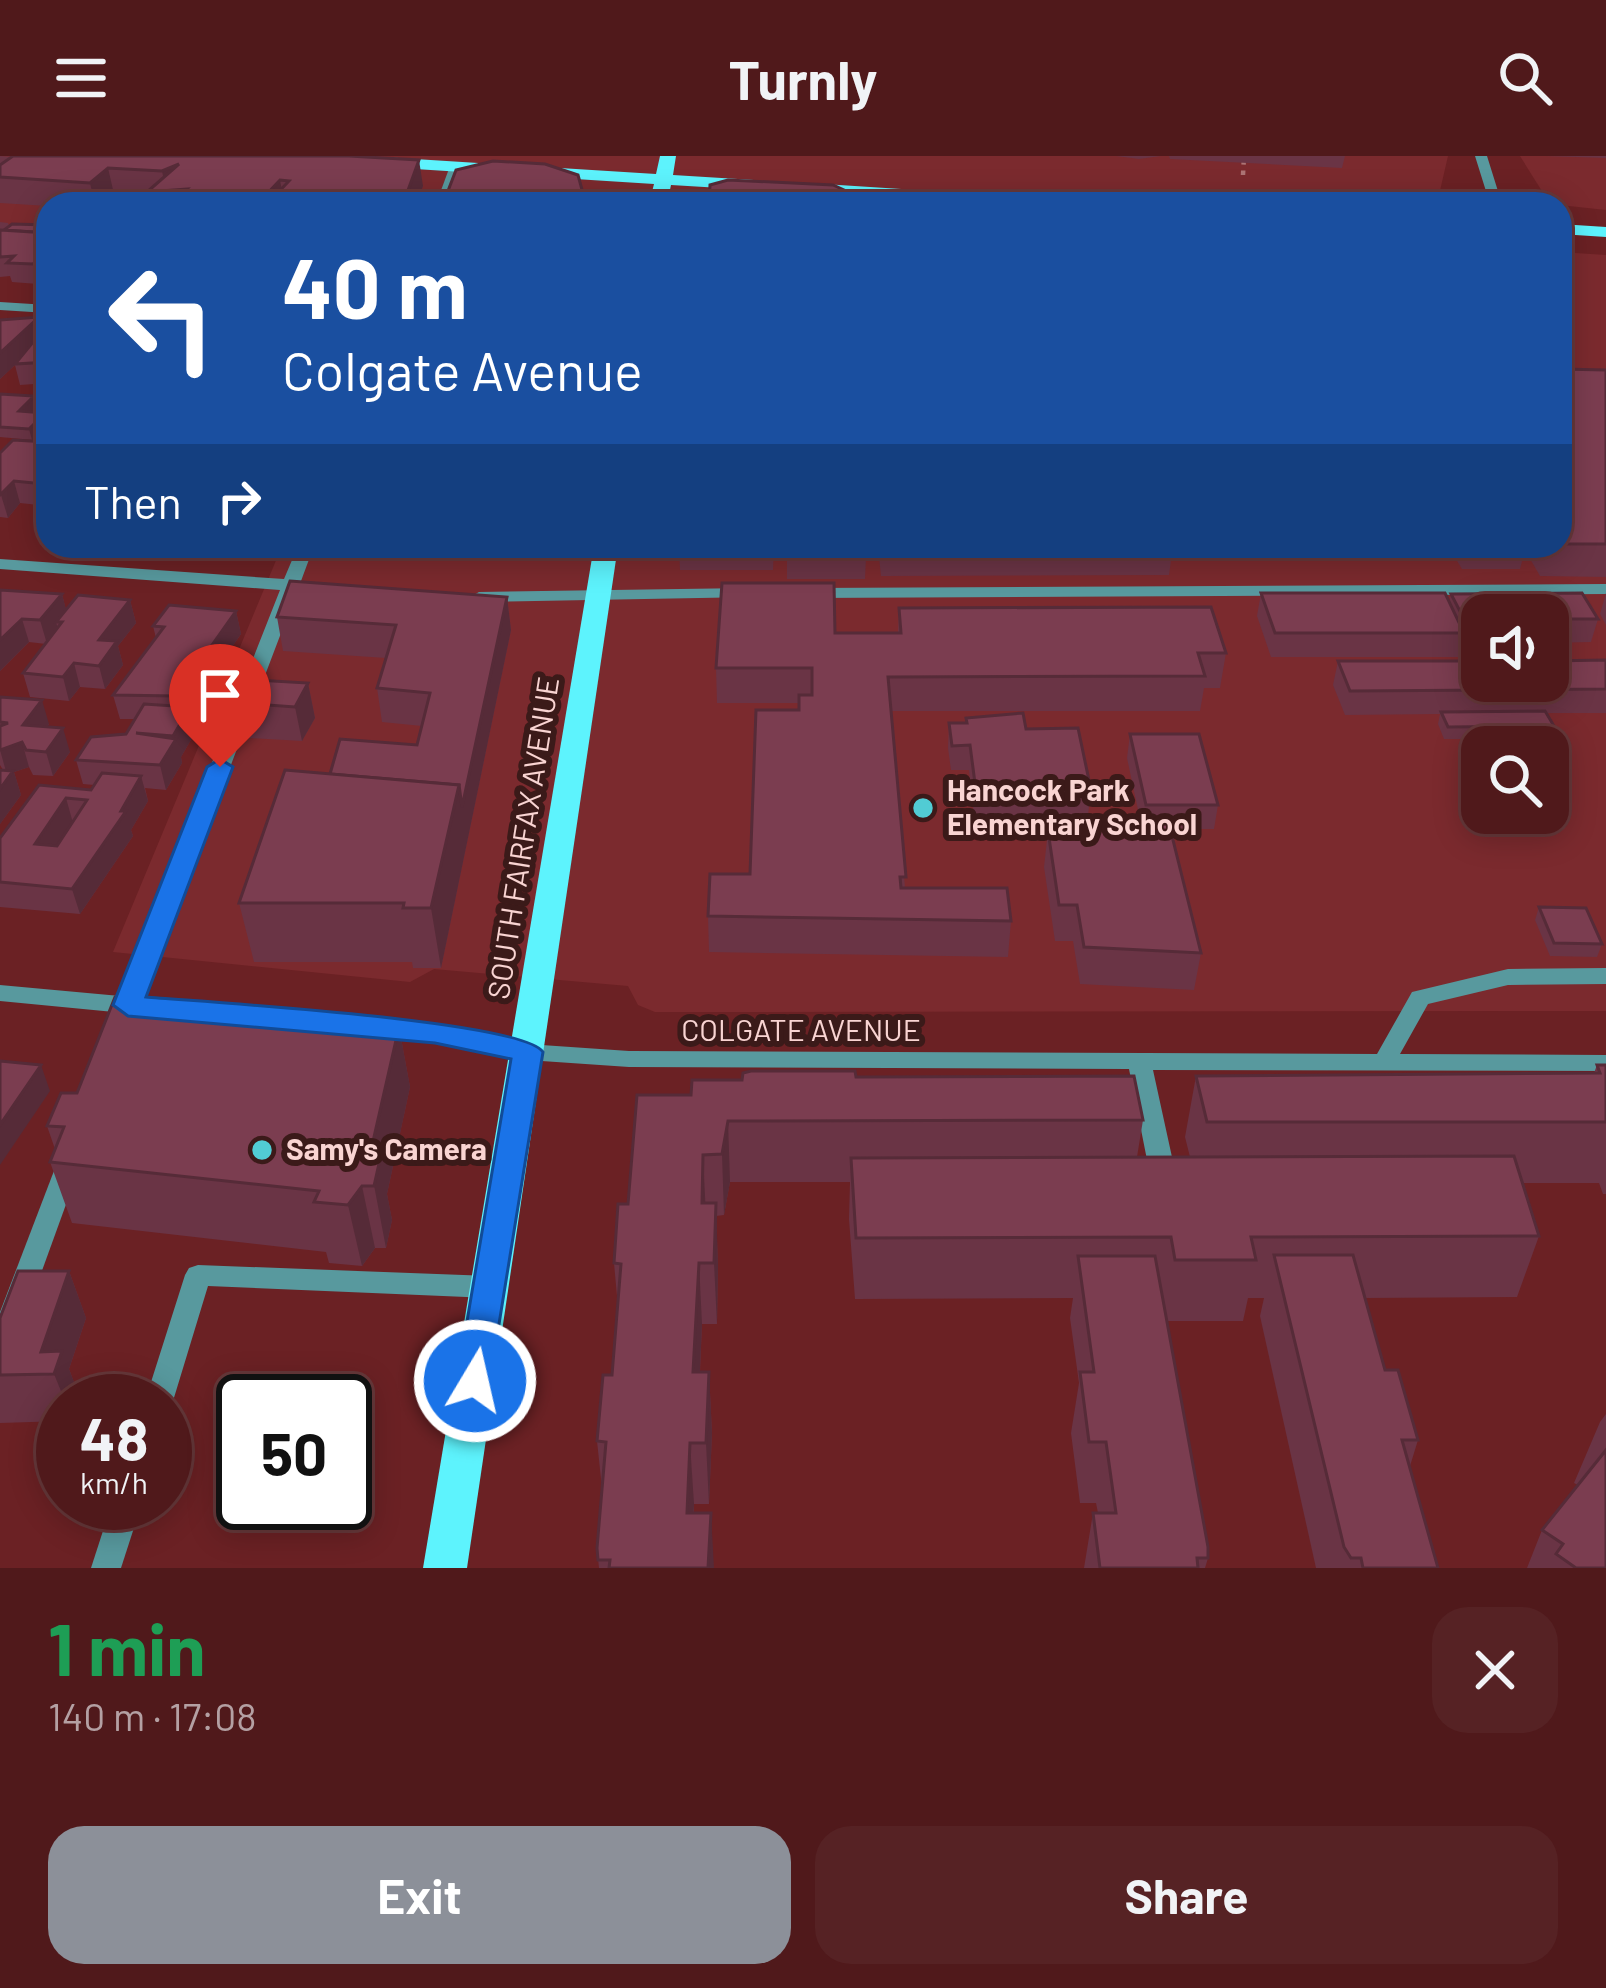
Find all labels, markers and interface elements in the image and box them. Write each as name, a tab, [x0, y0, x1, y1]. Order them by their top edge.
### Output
icon: menu	[48, 45, 114, 111]
icon: search	[1492, 45, 1558, 111]
text: Turnly	[728, 46, 878, 111]
text: 40 m	[282, 235, 468, 336]
icon: left	[84, 240, 240, 396]
text: Colgate Avenue	[282, 337, 643, 402]
icon: right	[206, 468, 272, 534]
text: Then	[84, 474, 182, 528]
map controls	[1461, 594, 1569, 834]
button: sound	[1461, 594, 1569, 702]
pin	[169, 644, 271, 767]
icon: arrive	[187, 662, 253, 728]
street label: SOUTH FAIRFAX AVENUE	[479, 674, 565, 1001]
button: search	[1461, 726, 1569, 834]
place label: Hancock Park Elementary School	[947, 771, 1197, 841]
marker: Hancock Park Elementary School	[910, 795, 936, 821]
street label: COLGATE AVENUE	[681, 1011, 921, 1047]
place label: Samy's Camera	[286, 1130, 487, 1166]
marker: Samy's Camera	[249, 1137, 275, 1163]
position arrow	[412, 1318, 538, 1444]
speed limit sign: 50	[216, 1374, 372, 1530]
text: 48	[80, 1401, 148, 1473]
text: km/h	[80, 1464, 148, 1500]
text: 1 min	[48, 1604, 206, 1690]
button: close	[1432, 1607, 1558, 1733]
text: 140 m · 17:08	[48, 1692, 257, 1739]
button: Exit	[48, 1826, 791, 1964]
button: Share	[815, 1826, 1558, 1964]

